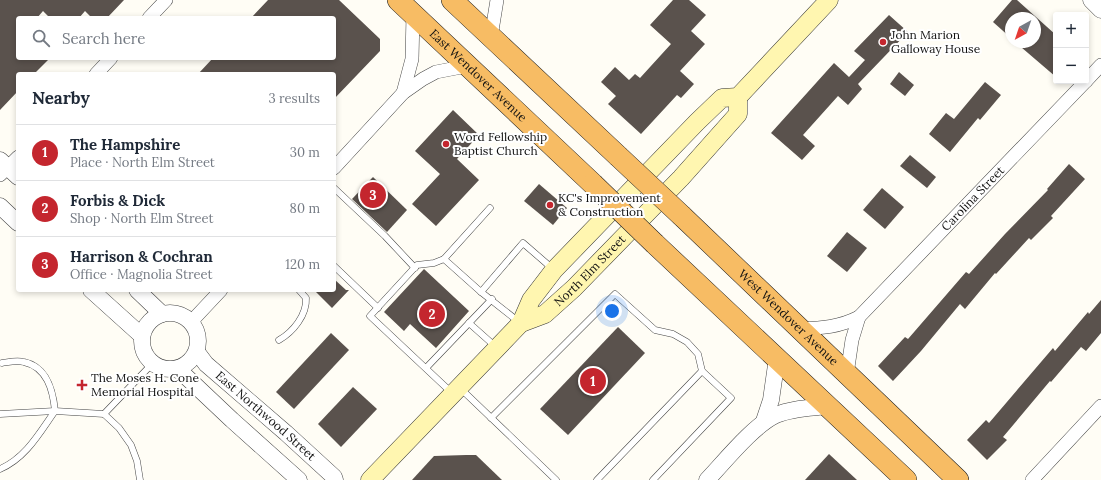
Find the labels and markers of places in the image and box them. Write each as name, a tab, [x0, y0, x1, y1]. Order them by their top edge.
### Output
place label: John Marion Galloway House	[890, 27, 981, 56]
marker: John Marion Galloway House	[878, 37, 888, 47]
place label: Word Fellowship Baptist Church	[454, 129, 547, 158]
marker: Word Fellowship Baptist Church	[441, 139, 451, 149]
pin: 3	[360, 180, 386, 210]
place label: KC's Improvement & Construction	[558, 190, 661, 219]
marker: KC's Improvement & Construction	[545, 200, 555, 210]
pin: 2	[419, 299, 445, 329]
pin: 1	[580, 366, 606, 396]
place label: The Moses H. Cone Memorial Hospital	[91, 370, 199, 399]
marker: The Moses H. Cone Memorial Hospital	[76, 379, 88, 391]

